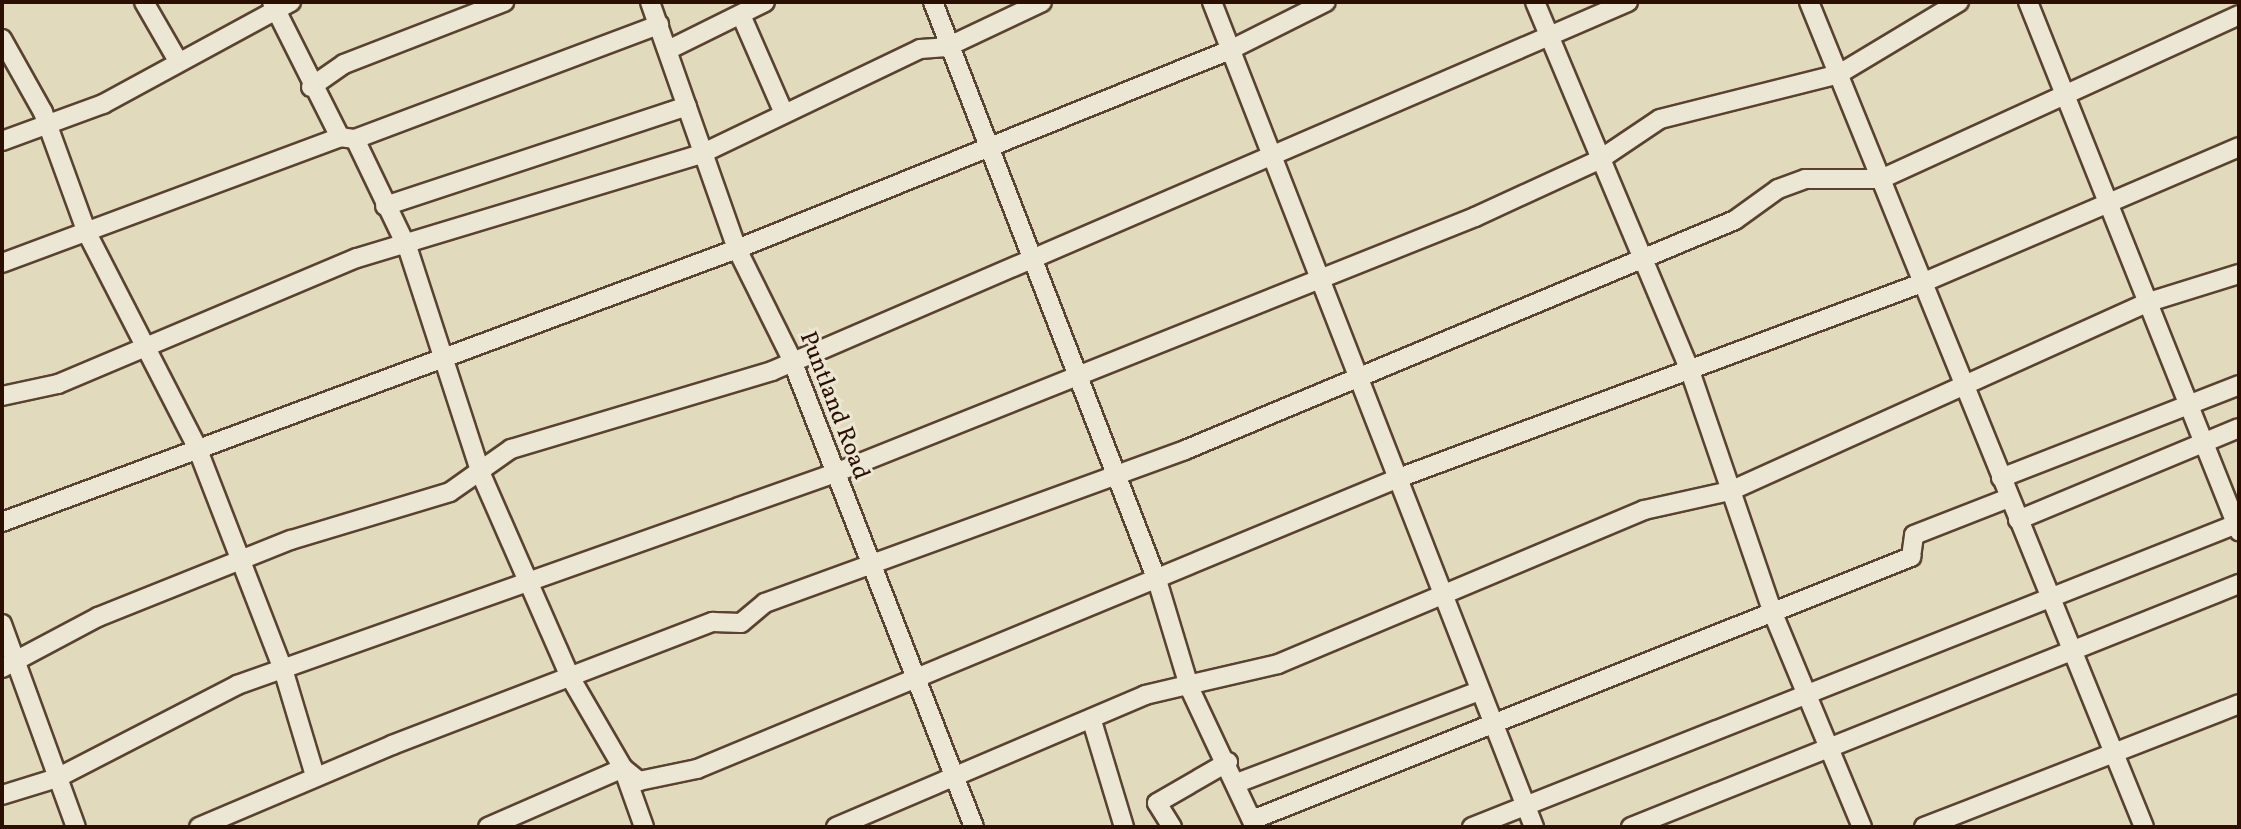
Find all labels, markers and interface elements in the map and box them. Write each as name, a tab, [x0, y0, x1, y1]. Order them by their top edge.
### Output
street label: Puntland Road	[792, 328, 874, 484]

